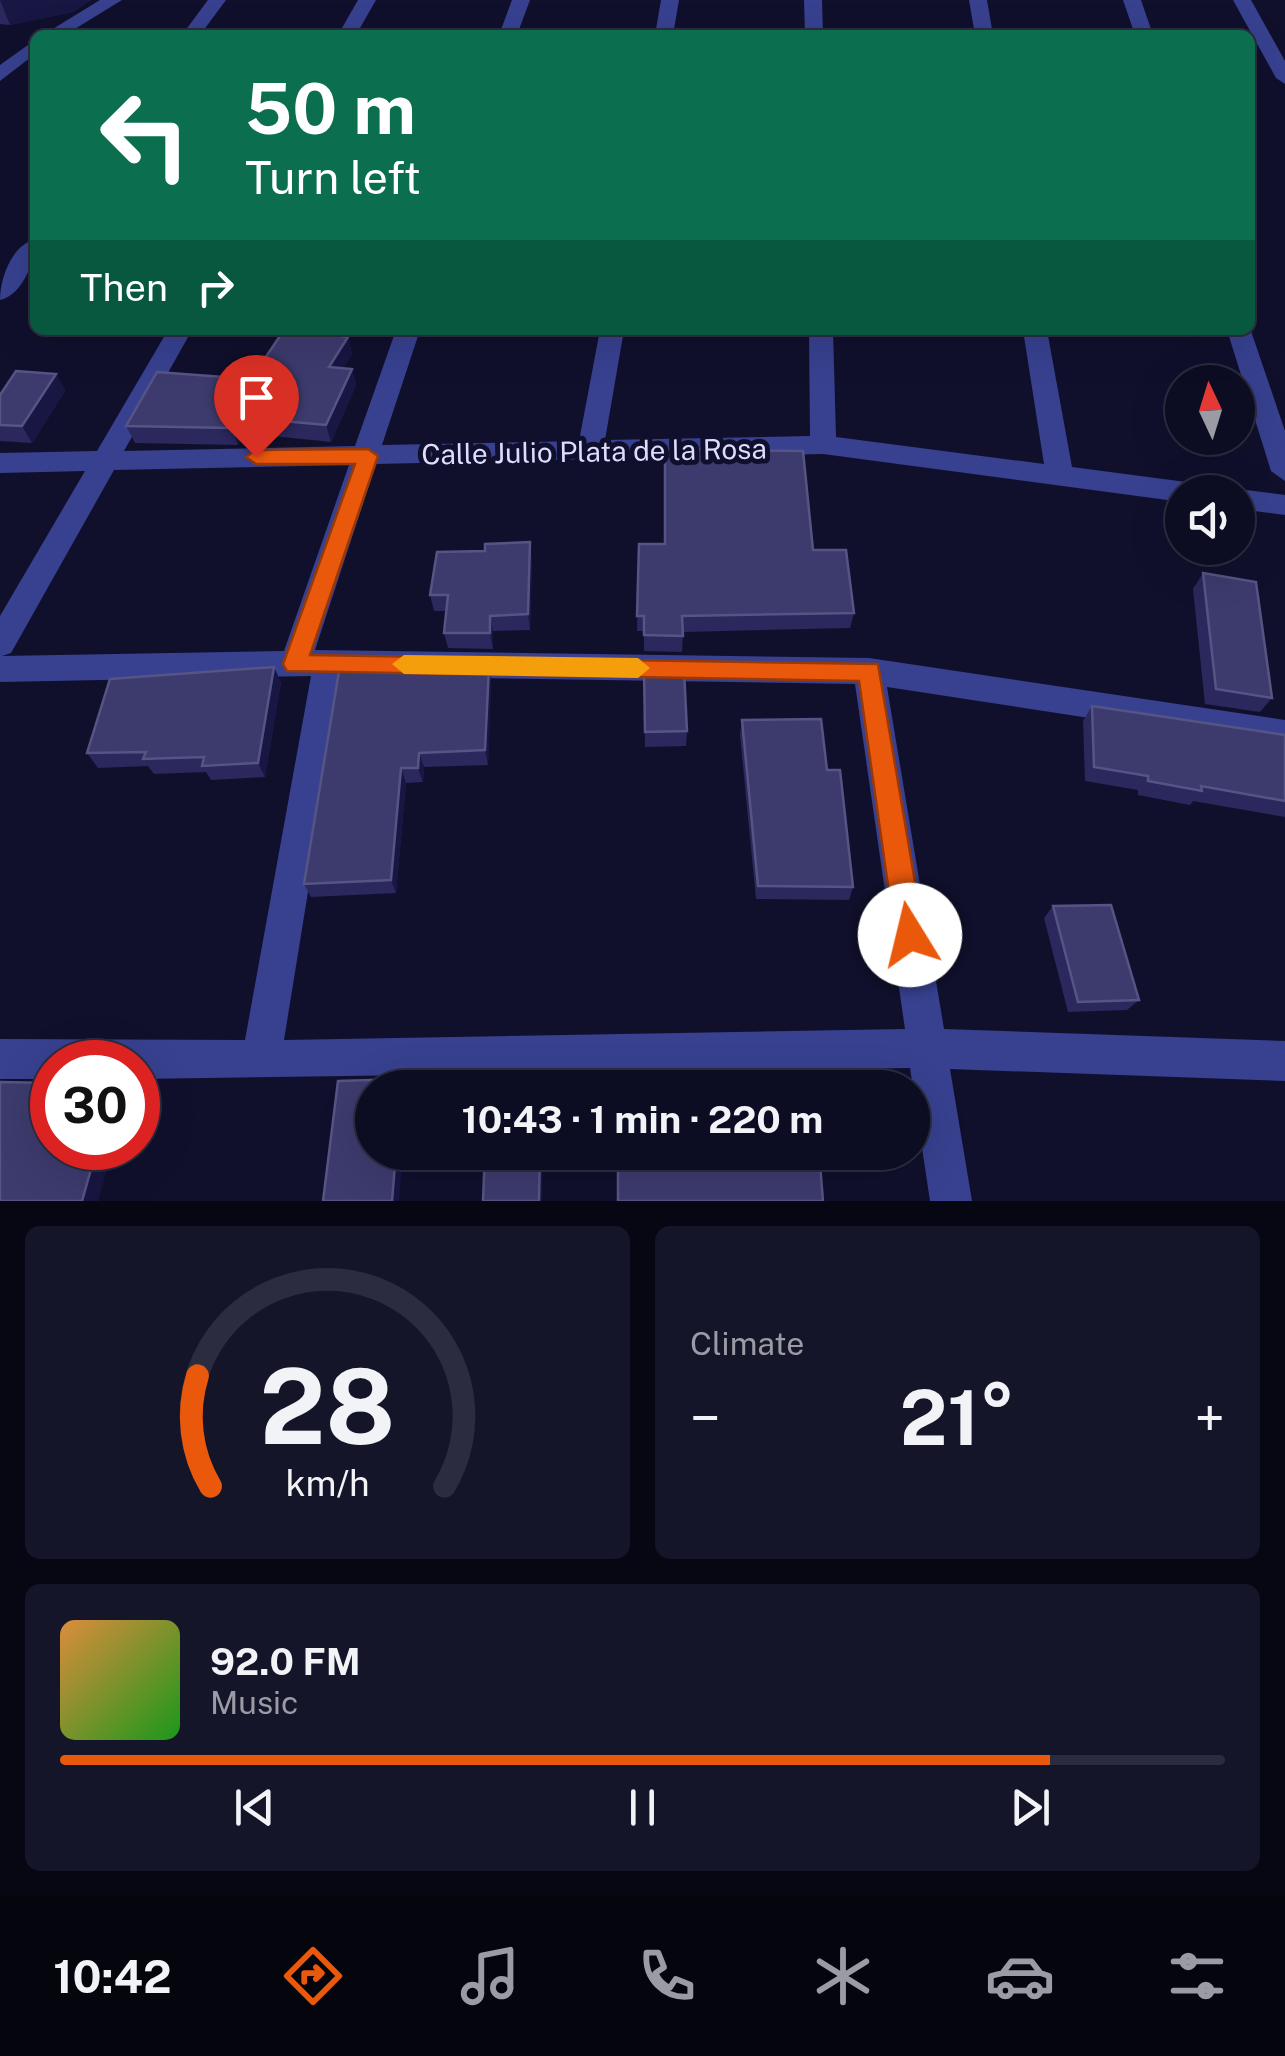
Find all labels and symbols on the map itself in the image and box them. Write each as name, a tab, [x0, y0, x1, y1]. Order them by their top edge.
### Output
pin	[214, 355, 299, 458]
north arrow	[1165, 365, 1255, 455]
street label: Calle Julio Plata de la Rosa	[421, 431, 767, 471]
position arrow	[858, 883, 962, 987]
speed limit sign: 30	[30, 1040, 160, 1170]

